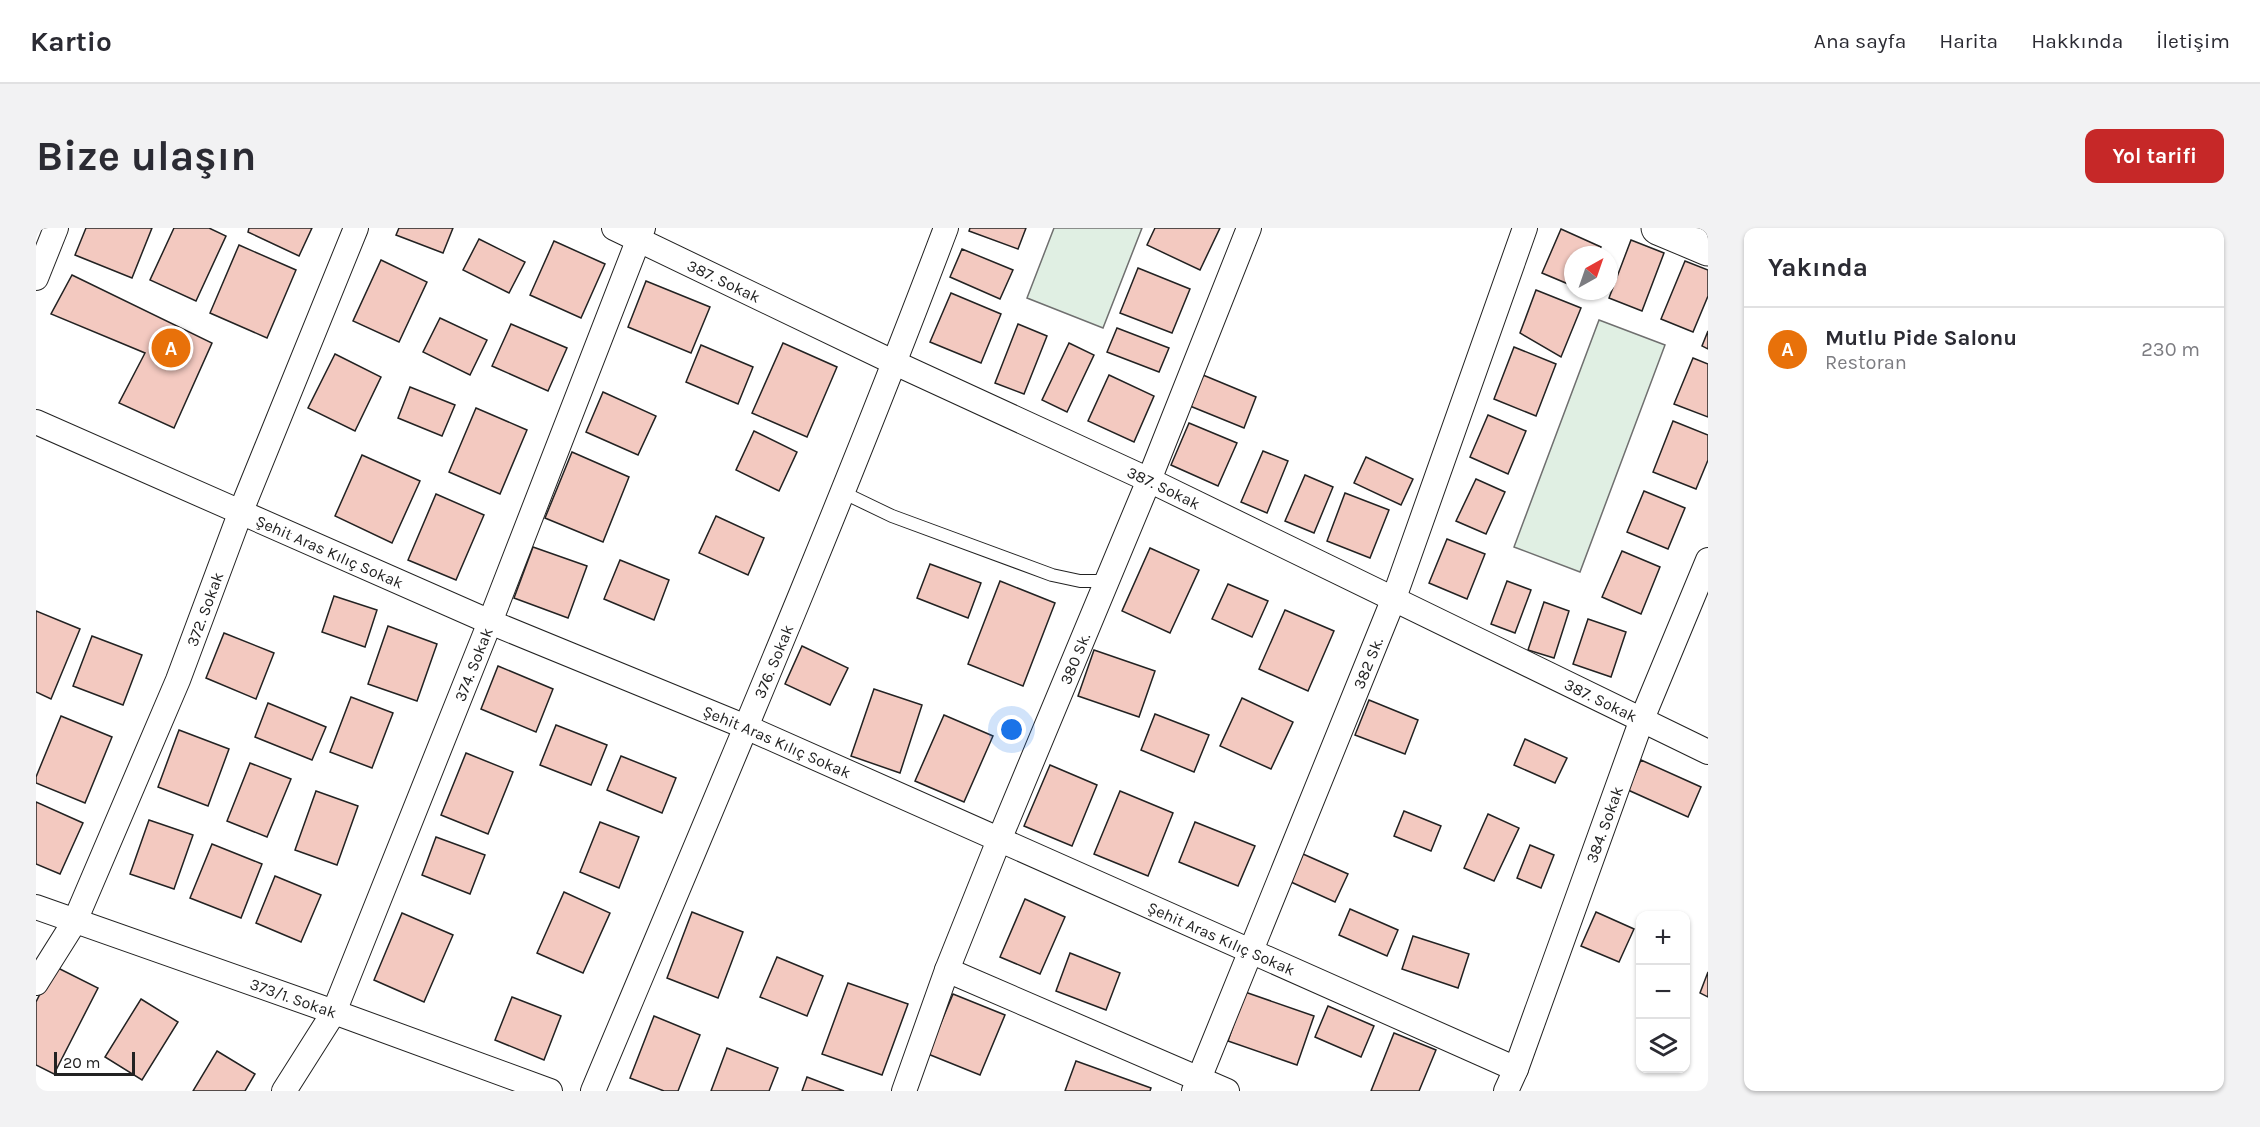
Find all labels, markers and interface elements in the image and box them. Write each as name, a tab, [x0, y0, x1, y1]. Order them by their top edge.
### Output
text: Kartio	[30, 25, 112, 58]
text: Ana sayfa	[1814, 29, 1906, 53]
text: Harita	[1939, 29, 1998, 53]
text: Hakkında	[2031, 29, 2123, 53]
text: İletişim	[2156, 29, 2230, 53]
button: Yol tarifi	[2085, 129, 2224, 183]
text: Bize ulaşın	[36, 131, 256, 181]
north arrow	[1564, 246, 1618, 300]
text: Yakında	[1768, 252, 1868, 283]
street label: 387. Sokak	[684, 255, 764, 306]
text: Mutlu Pide Salonu	[1825, 325, 2017, 351]
pin: A	[152, 326, 190, 370]
text: A	[1781, 338, 1794, 361]
text: 230 m	[2141, 338, 2200, 361]
text: Restoran	[1825, 351, 1907, 374]
street label: 387. Sokak	[1124, 462, 1204, 513]
street label: Şehit Aras Kılıç Sokak	[253, 511, 407, 592]
street label: 372. Sokak	[182, 569, 227, 649]
street label: 376. Sokak	[750, 622, 797, 701]
street label: 374. Sokak	[450, 625, 496, 704]
street label: 380 Sk.	[1055, 630, 1094, 687]
street label: 382 Sk.	[1349, 634, 1387, 691]
street label: 387. Sokak	[1561, 674, 1641, 726]
street label: Şehit Aras Kılıç Sokak	[700, 701, 854, 782]
your location	[997, 715, 1026, 744]
street label: 384. Sokak	[1581, 784, 1627, 865]
street label: Şehit Aras Kılıç Sokak	[1145, 897, 1298, 979]
map controls	[1636, 911, 1690, 1073]
button: +	[1636, 911, 1690, 965]
button: −	[1636, 965, 1690, 1019]
street label: 373/1. Sokak	[248, 974, 339, 1022]
button: layers	[1636, 1019, 1690, 1073]
scale bar	[54, 1049, 135, 1076]
text: 20 m	[63, 1053, 101, 1072]

